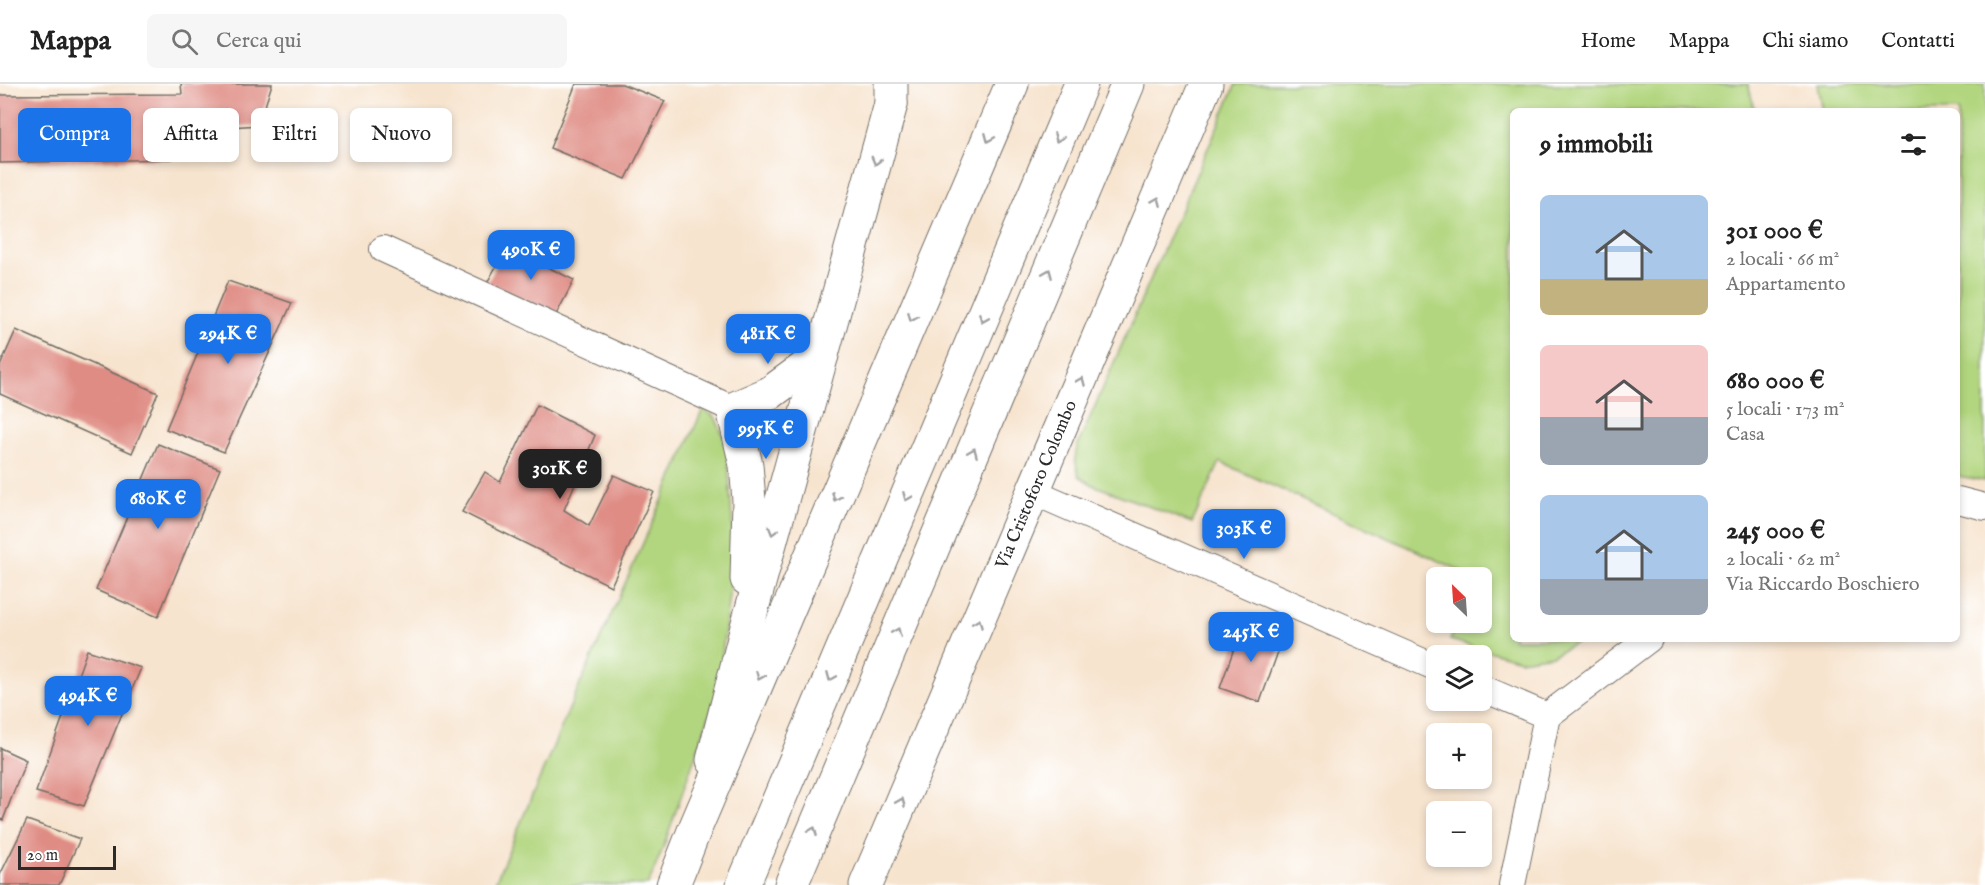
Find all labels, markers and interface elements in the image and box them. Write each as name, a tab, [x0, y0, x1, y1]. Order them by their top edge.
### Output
search box	[147, 14, 567, 68]
text: Mappa	[30, 24, 111, 59]
icon: search	[168, 25, 201, 58]
text: Cerca qui	[216, 27, 302, 55]
text: Home	[1581, 28, 1636, 55]
text: Mappa	[1669, 28, 1729, 55]
text: Chi siamo	[1762, 28, 1848, 55]
text: Contatti	[1881, 28, 1955, 55]
chip: Compra	[18, 108, 131, 162]
chip: Affitta	[143, 108, 239, 162]
chip: Filtri	[251, 108, 338, 162]
chip: Nuovo	[350, 108, 452, 162]
text: 9 immobili	[1540, 128, 1653, 161]
icon: filters	[1897, 128, 1930, 161]
one-way arrow	[984, 131, 996, 142]
one-way arrow	[1054, 132, 1066, 143]
one-way arrow	[870, 156, 883, 166]
one-way arrow	[1150, 196, 1162, 207]
text: 301 000 €	[1726, 214, 1823, 247]
icon: home	[1588, 219, 1660, 291]
pin: 490K €	[482, 230, 580, 281]
text: 490K €	[502, 237, 560, 262]
text: 2 locali · 66 m²	[1726, 247, 1839, 272]
one-way arrow	[1041, 268, 1053, 279]
text: Appartamento	[1726, 272, 1845, 297]
one-way arrow	[907, 311, 919, 322]
one-way arrow	[978, 311, 990, 322]
pin: 294K €	[179, 314, 277, 365]
pin: 481K €	[719, 314, 817, 365]
text: 294K €	[199, 321, 257, 346]
text: 481K €	[740, 321, 796, 346]
text: 680 000 €	[1726, 364, 1825, 397]
icon: home	[1588, 369, 1660, 441]
one-way arrow	[1074, 376, 1086, 387]
street label: Via Cristoforo Colombo	[991, 397, 1083, 574]
text: 5 locali · 173 m²	[1726, 397, 1845, 422]
pin: 995K €	[717, 409, 815, 460]
text: 995K €	[738, 416, 794, 441]
text: Casa	[1726, 422, 1765, 447]
one-way arrow	[966, 448, 978, 459]
pin: 301K €	[511, 449, 609, 500]
text: 301K €	[532, 456, 588, 481]
pin: 680K €	[109, 479, 207, 530]
text: 680K €	[130, 486, 186, 511]
one-way arrow	[831, 490, 843, 501]
one-way arrow	[902, 491, 914, 502]
pin: 303K €	[1195, 509, 1293, 560]
text: 245 000 €	[1726, 514, 1825, 547]
text: 303K €	[1216, 516, 1272, 541]
icon: home	[1588, 519, 1660, 591]
one-way arrow	[768, 526, 781, 536]
text: 2 locali · 62 m²	[1726, 547, 1840, 572]
north arrow	[1426, 567, 1492, 633]
map controls	[1426, 567, 1492, 867]
text: Via Riccardo Boschiero	[1726, 572, 1920, 597]
pin: 245K €	[1202, 612, 1300, 663]
one-way arrow	[970, 618, 982, 629]
text: 245K €	[1223, 619, 1279, 644]
one-way arrow	[890, 627, 902, 638]
button: layers	[1426, 645, 1492, 711]
one-way arrow	[755, 670, 767, 681]
one-way arrow	[826, 671, 838, 682]
pin: 494K €	[39, 676, 137, 727]
text: 494K €	[59, 683, 117, 708]
button: +	[1426, 723, 1492, 789]
one-way arrow	[894, 798, 906, 809]
button: −	[1426, 801, 1492, 867]
one-way arrow	[806, 826, 818, 837]
scale bar	[18, 843, 116, 870]
text: 20 m	[27, 846, 58, 866]

